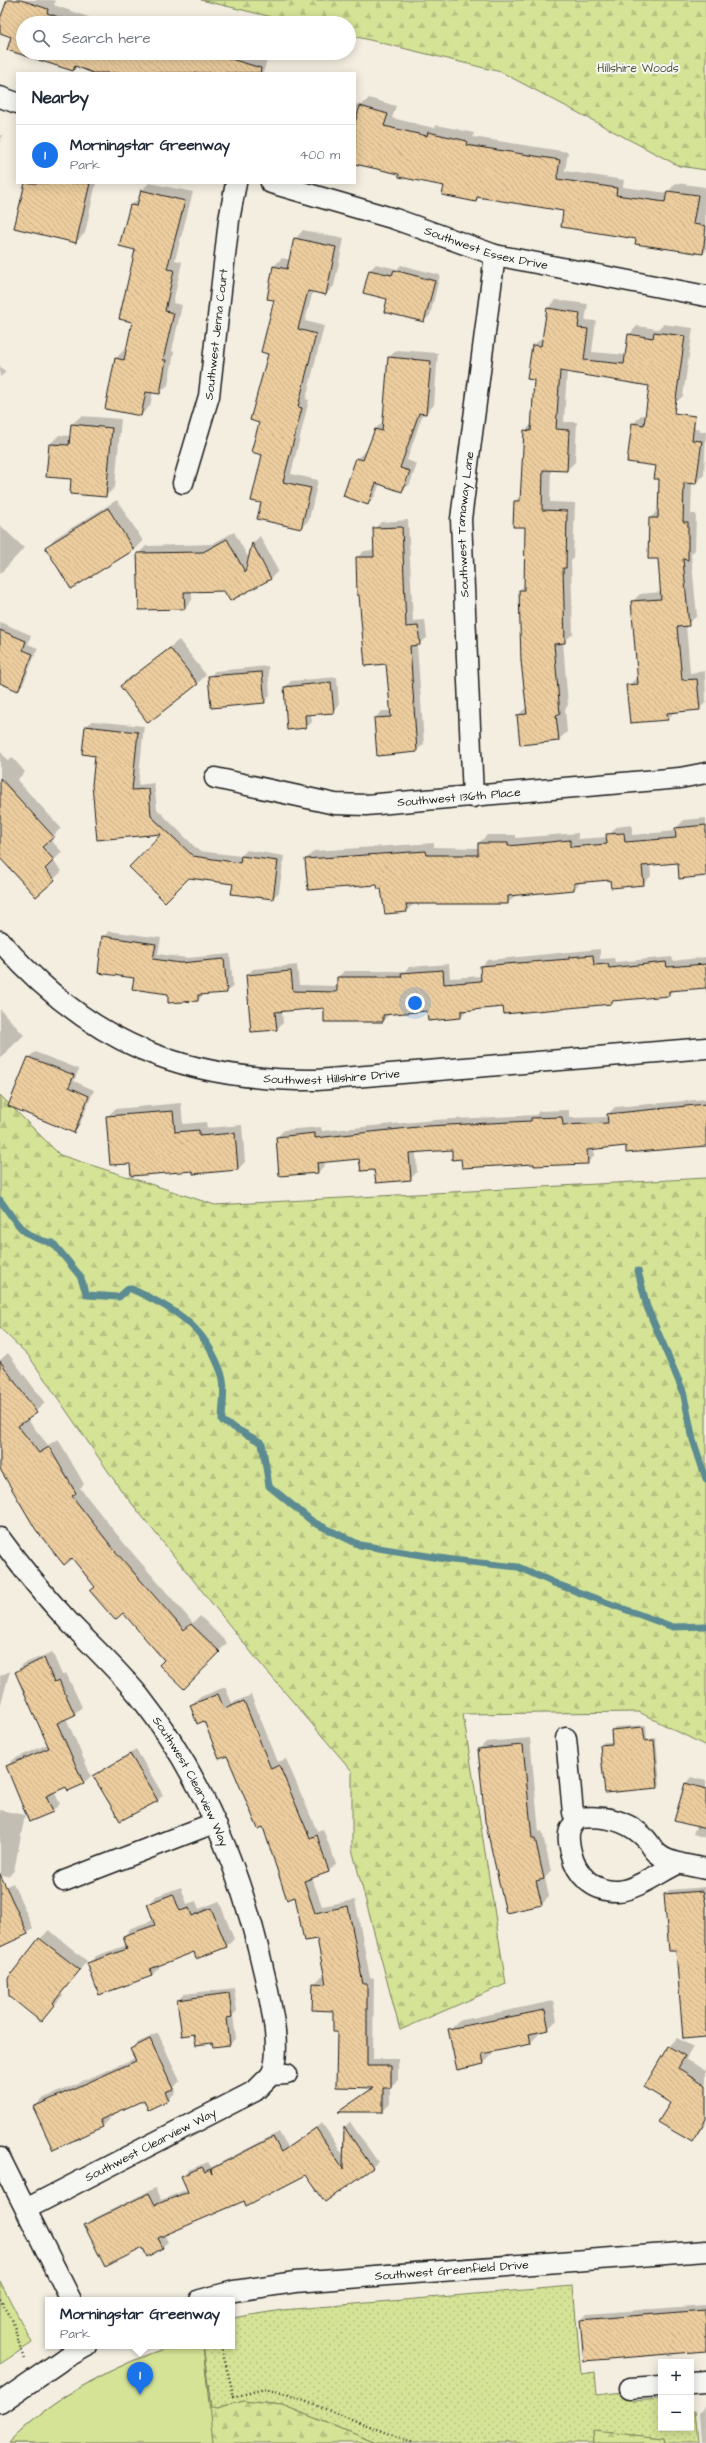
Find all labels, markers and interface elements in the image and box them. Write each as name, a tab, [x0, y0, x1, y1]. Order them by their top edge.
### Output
search box	[16, 16, 356, 60]
icon: search	[30, 27, 52, 49]
text: Search here	[62, 28, 151, 49]
park label: Hillshire Woods	[597, 60, 679, 77]
text: Nearby	[32, 86, 89, 110]
text: Morningstar Greenway	[70, 135, 230, 156]
text: 1	[44, 146, 46, 164]
text: 400 m	[299, 146, 340, 164]
text: Park	[70, 156, 100, 174]
street label: Southwest Essex Drive	[422, 222, 550, 274]
street label: Southwest Jenna Court	[200, 268, 232, 401]
street label: Southwest Tamaway Lane	[452, 450, 478, 598]
street label: Southwest 136th Place	[396, 783, 522, 811]
your location	[405, 993, 425, 1013]
street label: Southwest Hillshire Drive	[263, 1065, 401, 1089]
street label: Southwest Clearview Way	[149, 1713, 233, 1850]
street label: Southwest Clearview Way	[82, 2104, 220, 2186]
street label: Southwest Greenfield Drive	[374, 2256, 530, 2284]
popup	[45, 2297, 235, 2349]
text: Morningstar Greenway	[60, 2304, 220, 2325]
text: Park	[60, 2325, 90, 2343]
map controls	[658, 2359, 694, 2431]
button: +	[658, 2359, 694, 2395]
pin: 1	[127, 2362, 153, 2395]
button: −	[658, 2395, 694, 2431]

